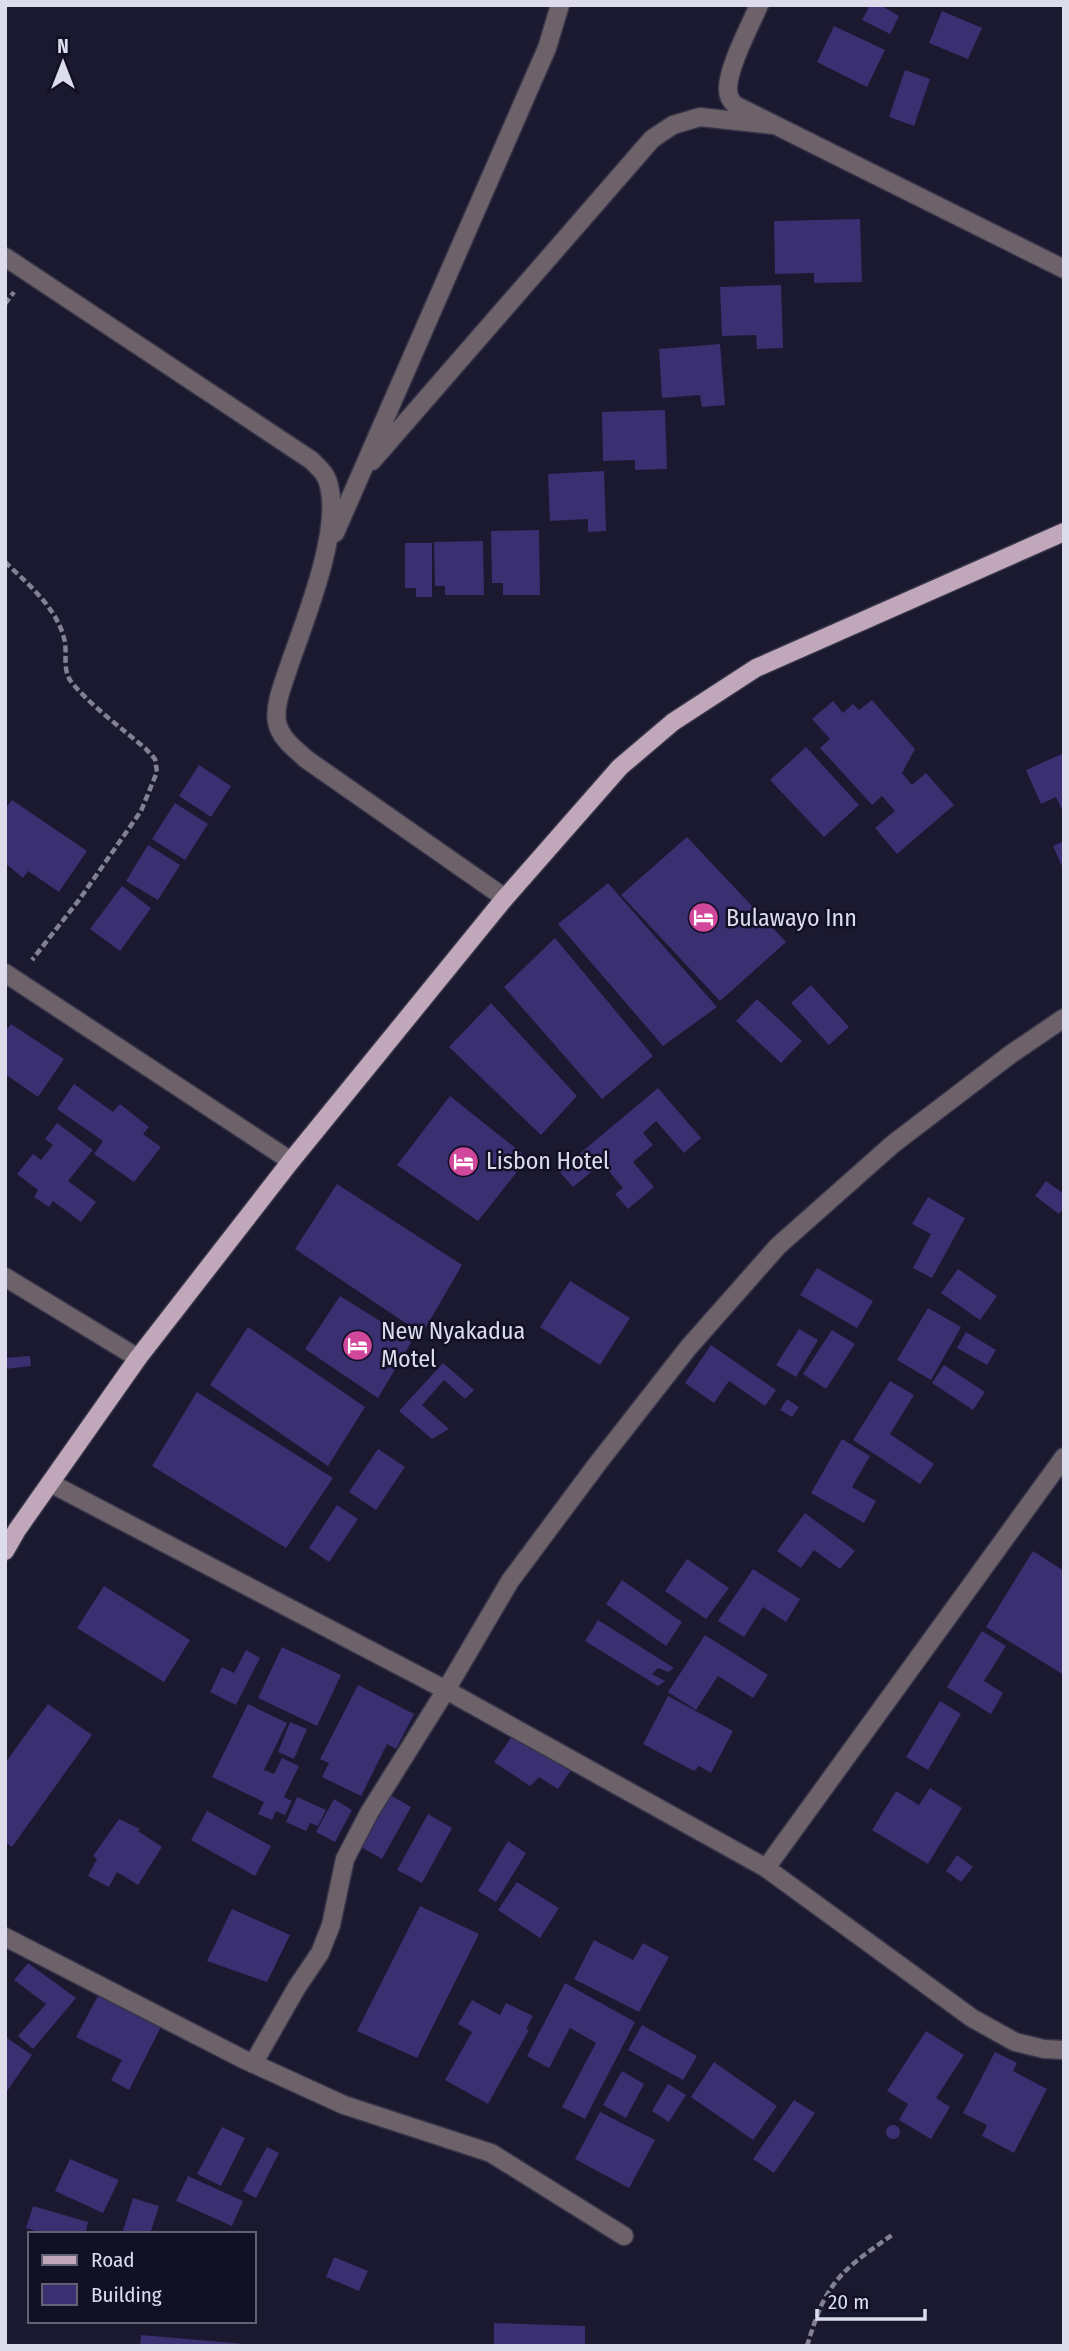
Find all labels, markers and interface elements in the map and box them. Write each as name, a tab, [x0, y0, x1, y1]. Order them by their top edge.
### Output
north arrow	[28, 28, 98, 98]
text: N	[57, 35, 69, 58]
hotel icon: Bulawayo Inn	[686, 901, 720, 935]
place label: Bulawayo Inn	[726, 904, 857, 932]
hotel icon: Lisbon Hotel	[446, 1144, 480, 1178]
place label: Lisbon Hotel	[486, 1147, 609, 1175]
place label: New Nyakadua Motel	[381, 1317, 525, 1373]
hotel icon: New Nyakadua Motel	[341, 1328, 375, 1362]
legend	[28, 2232, 256, 2323]
text: Road	[91, 2247, 135, 2273]
scale bar	[817, 2278, 926, 2322]
text: Building	[91, 2282, 162, 2308]
text: 20 m	[828, 2289, 869, 2315]

